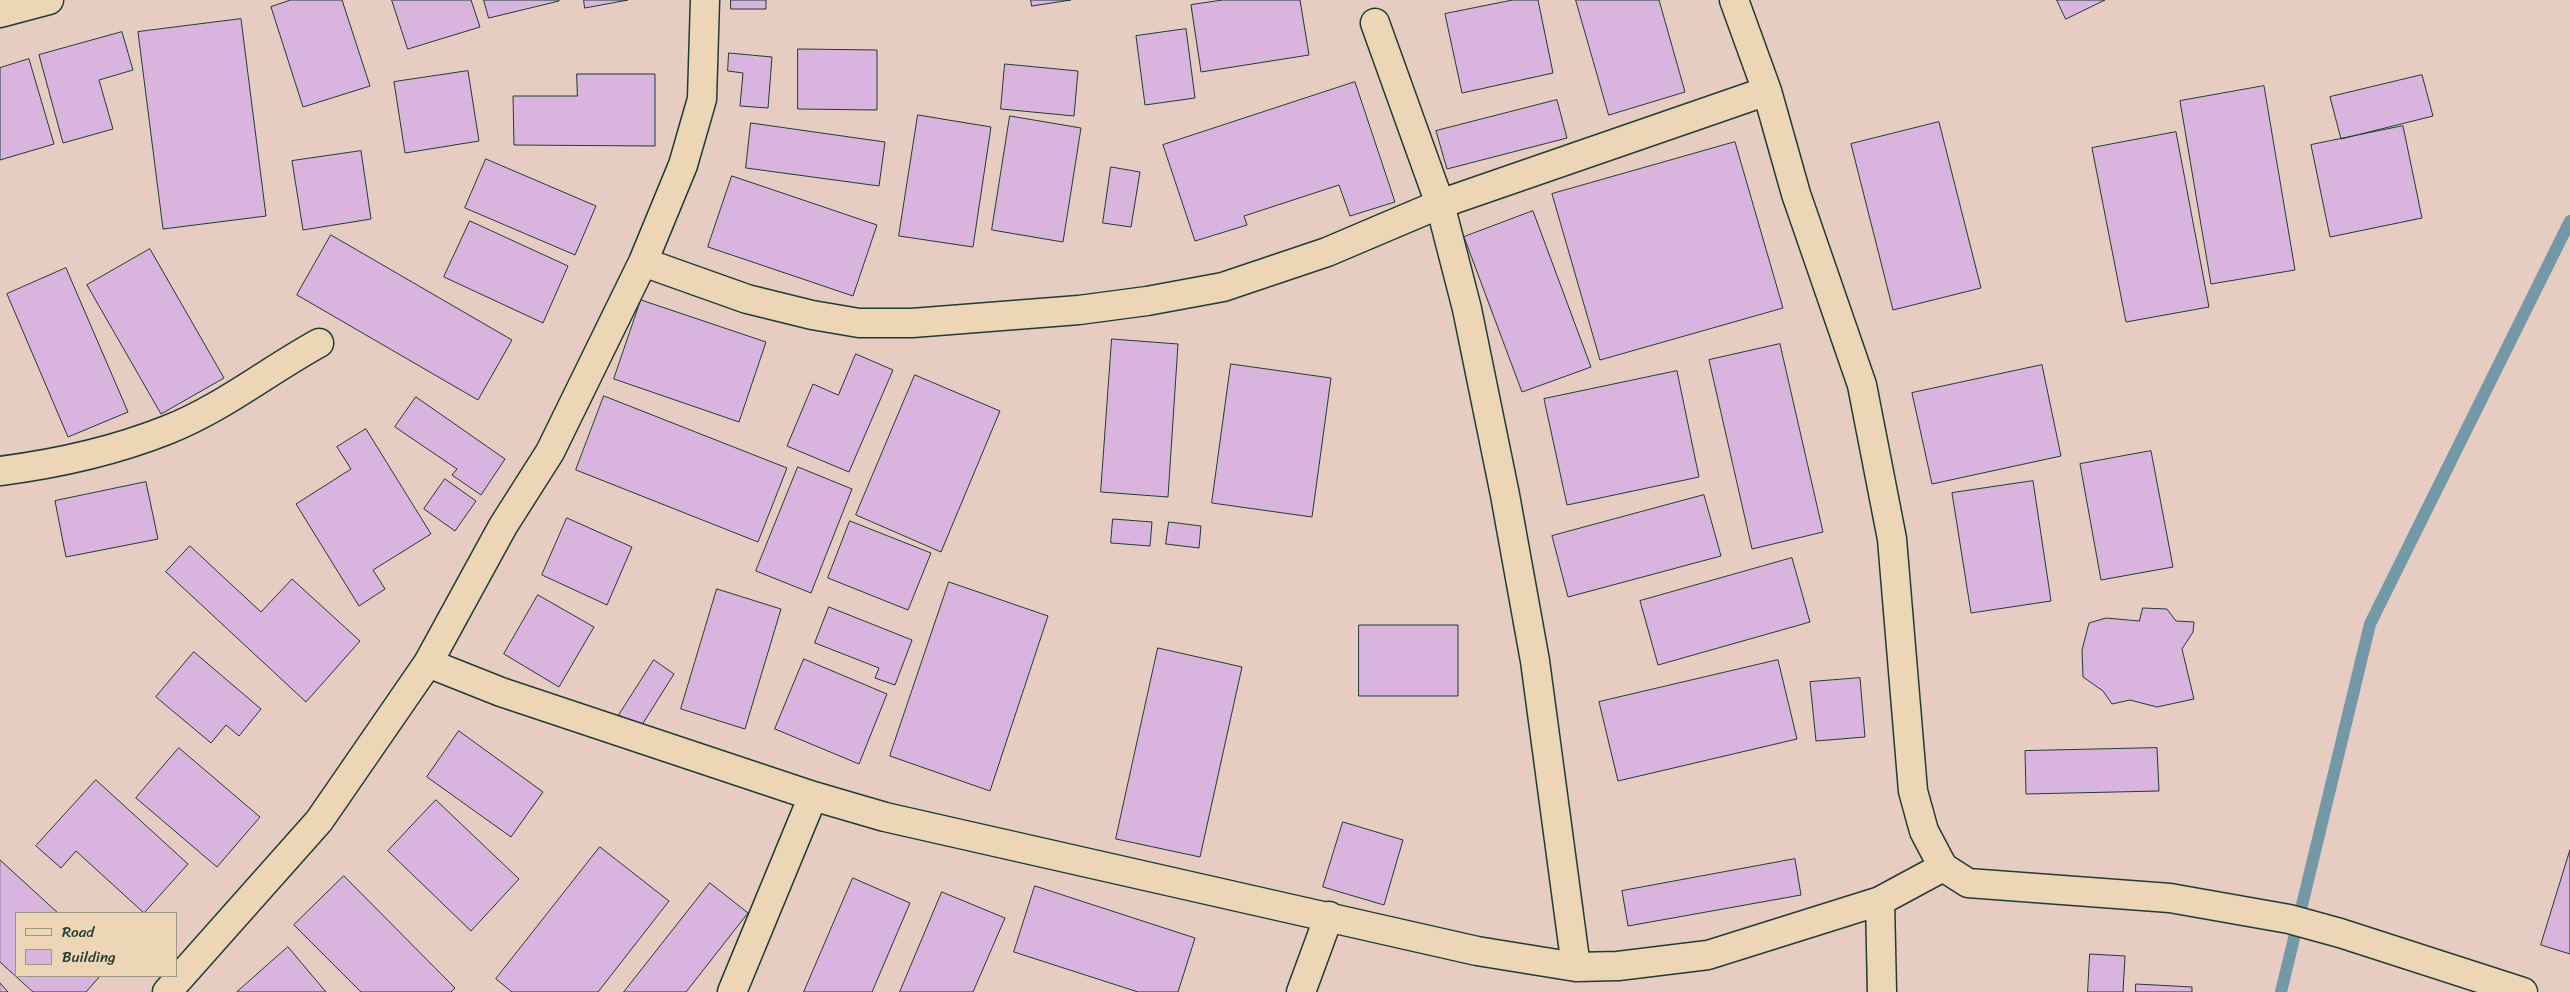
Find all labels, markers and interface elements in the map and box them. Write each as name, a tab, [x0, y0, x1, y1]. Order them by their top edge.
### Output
legend	[15, 912, 178, 977]
text: Road	[62, 919, 94, 945]
text: Building	[62, 944, 116, 970]

